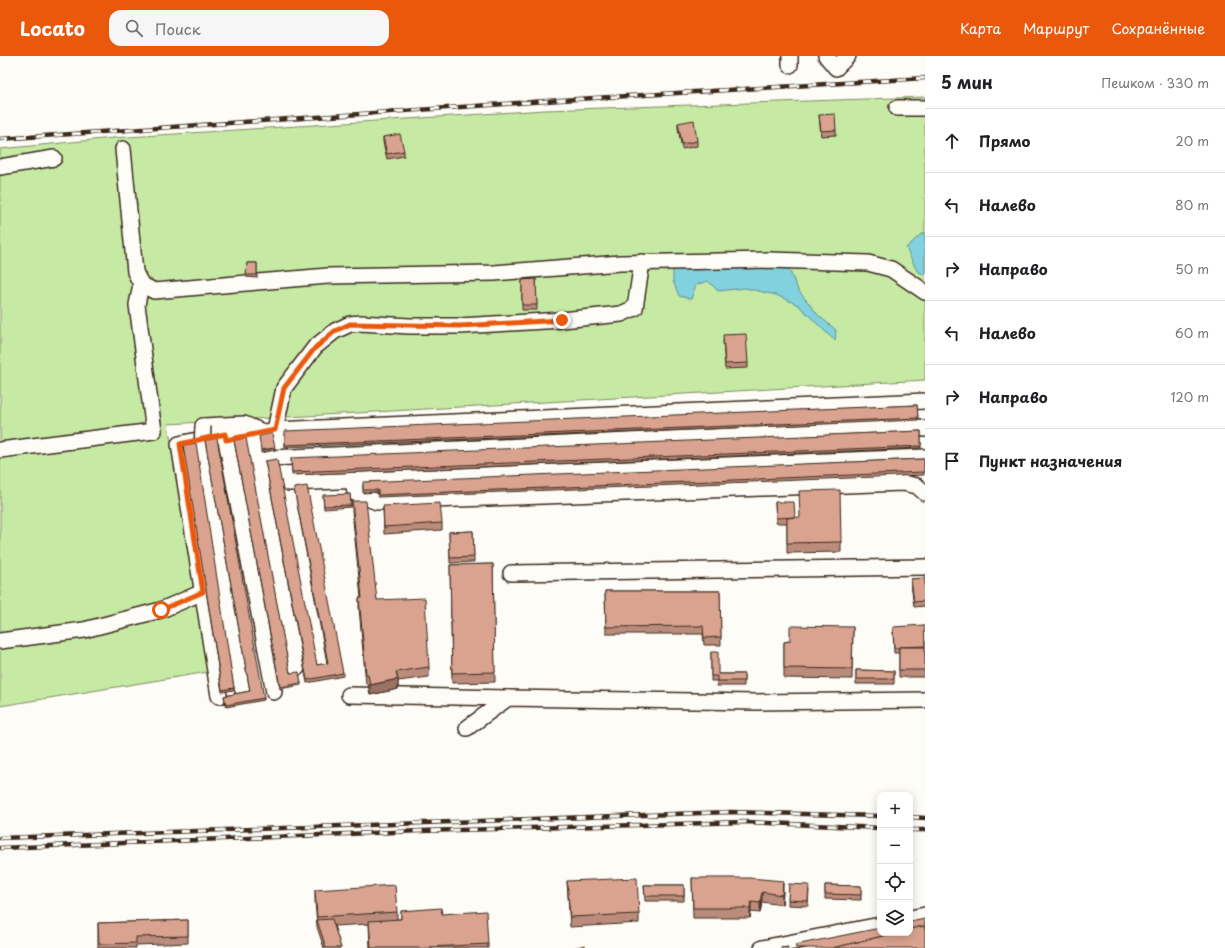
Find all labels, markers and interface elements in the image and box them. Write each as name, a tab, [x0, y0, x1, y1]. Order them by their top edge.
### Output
search box	[109, 10, 389, 46]
text: Locato	[20, 14, 85, 42]
icon: search	[123, 17, 145, 39]
text: Поиск	[155, 17, 201, 40]
text: Карта	[960, 18, 1001, 39]
text: Маршрут	[1023, 18, 1089, 39]
text: Сохранённые	[1111, 18, 1205, 39]
text: 5 мин	[941, 69, 993, 95]
text: Пешком · 330 m	[1101, 73, 1209, 92]
text: Прямо	[979, 129, 1030, 152]
icon: ahead	[941, 130, 963, 152]
text: 20 m	[1175, 131, 1209, 150]
text: Налево	[979, 193, 1036, 216]
icon: left	[941, 194, 963, 216]
text: 80 m	[1175, 195, 1209, 214]
text: Направо	[979, 257, 1048, 280]
icon: right	[941, 258, 963, 280]
text: 50 m	[1175, 259, 1209, 278]
route end	[553, 311, 571, 329]
text: Налево	[979, 321, 1036, 344]
icon: left	[941, 322, 963, 344]
text: 60 m	[1175, 323, 1209, 342]
text: Направо	[979, 385, 1048, 408]
icon: right	[941, 386, 963, 408]
text: 120 m	[1170, 387, 1209, 406]
text: Пункт назначения	[979, 449, 1122, 472]
icon: arrive	[941, 450, 963, 472]
route start	[152, 601, 170, 619]
map controls	[877, 792, 913, 936]
button: +	[877, 792, 913, 828]
button: −	[877, 828, 913, 864]
button: locate	[877, 864, 913, 900]
button: layers	[877, 900, 913, 936]

